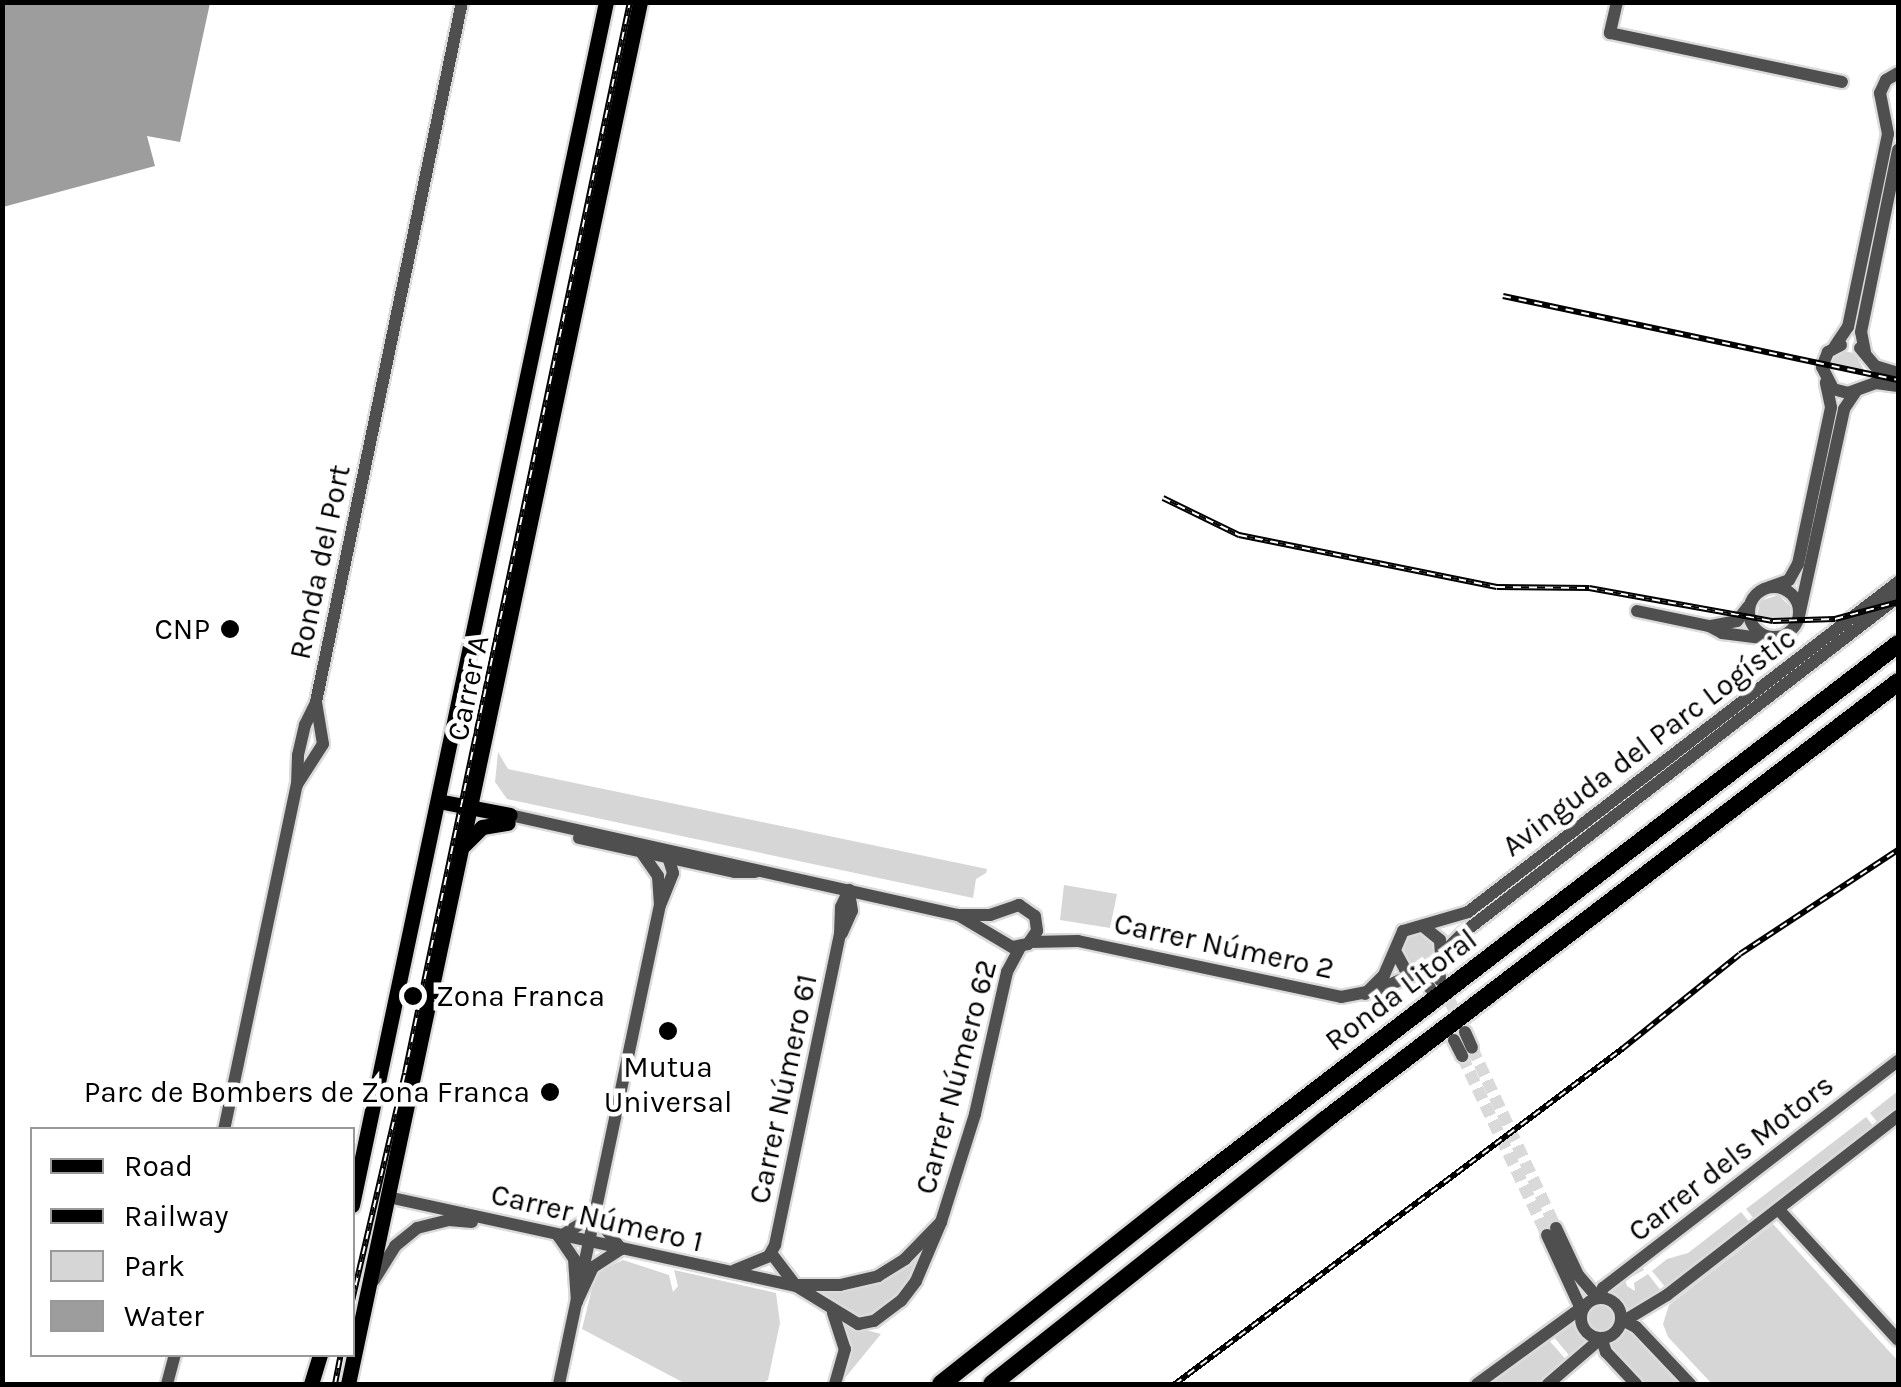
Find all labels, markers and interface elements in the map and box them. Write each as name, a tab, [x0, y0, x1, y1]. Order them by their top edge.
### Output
street label: Ronda del Port	[282, 461, 358, 663]
place label: CNP	[154, 611, 210, 647]
marker: CNP	[219, 618, 241, 640]
street label: Avinguda del Parc Logístic	[1495, 620, 1803, 864]
street label: Carrer A	[439, 632, 497, 744]
street label: Carrer Número 2	[1111, 905, 1337, 987]
street label: Ronda Litoral	[1318, 921, 1484, 1059]
street label: Carrer Número 62	[907, 956, 1005, 1198]
street label: Carrer Número 61	[741, 971, 825, 1207]
place label: Zona Franca	[436, 978, 605, 1014]
marker: Zona Franca	[400, 983, 426, 1009]
marker: Mutua Universal	[655, 1018, 681, 1044]
place label: Mutua Universal	[604, 1049, 732, 1120]
street label: Carrer dels Motors	[1621, 1067, 1841, 1249]
place label: Parc de Bombers de Zona Franca	[84, 1074, 530, 1110]
marker: Parc de Bombers de Zona Franca	[539, 1081, 561, 1103]
legend	[30, 1127, 355, 1357]
text: Road	[124, 1148, 193, 1184]
street label: Carrer Número 1	[488, 1176, 706, 1260]
text: Railway	[124, 1198, 228, 1234]
text: Park	[124, 1248, 185, 1284]
text: Water	[124, 1298, 204, 1334]

